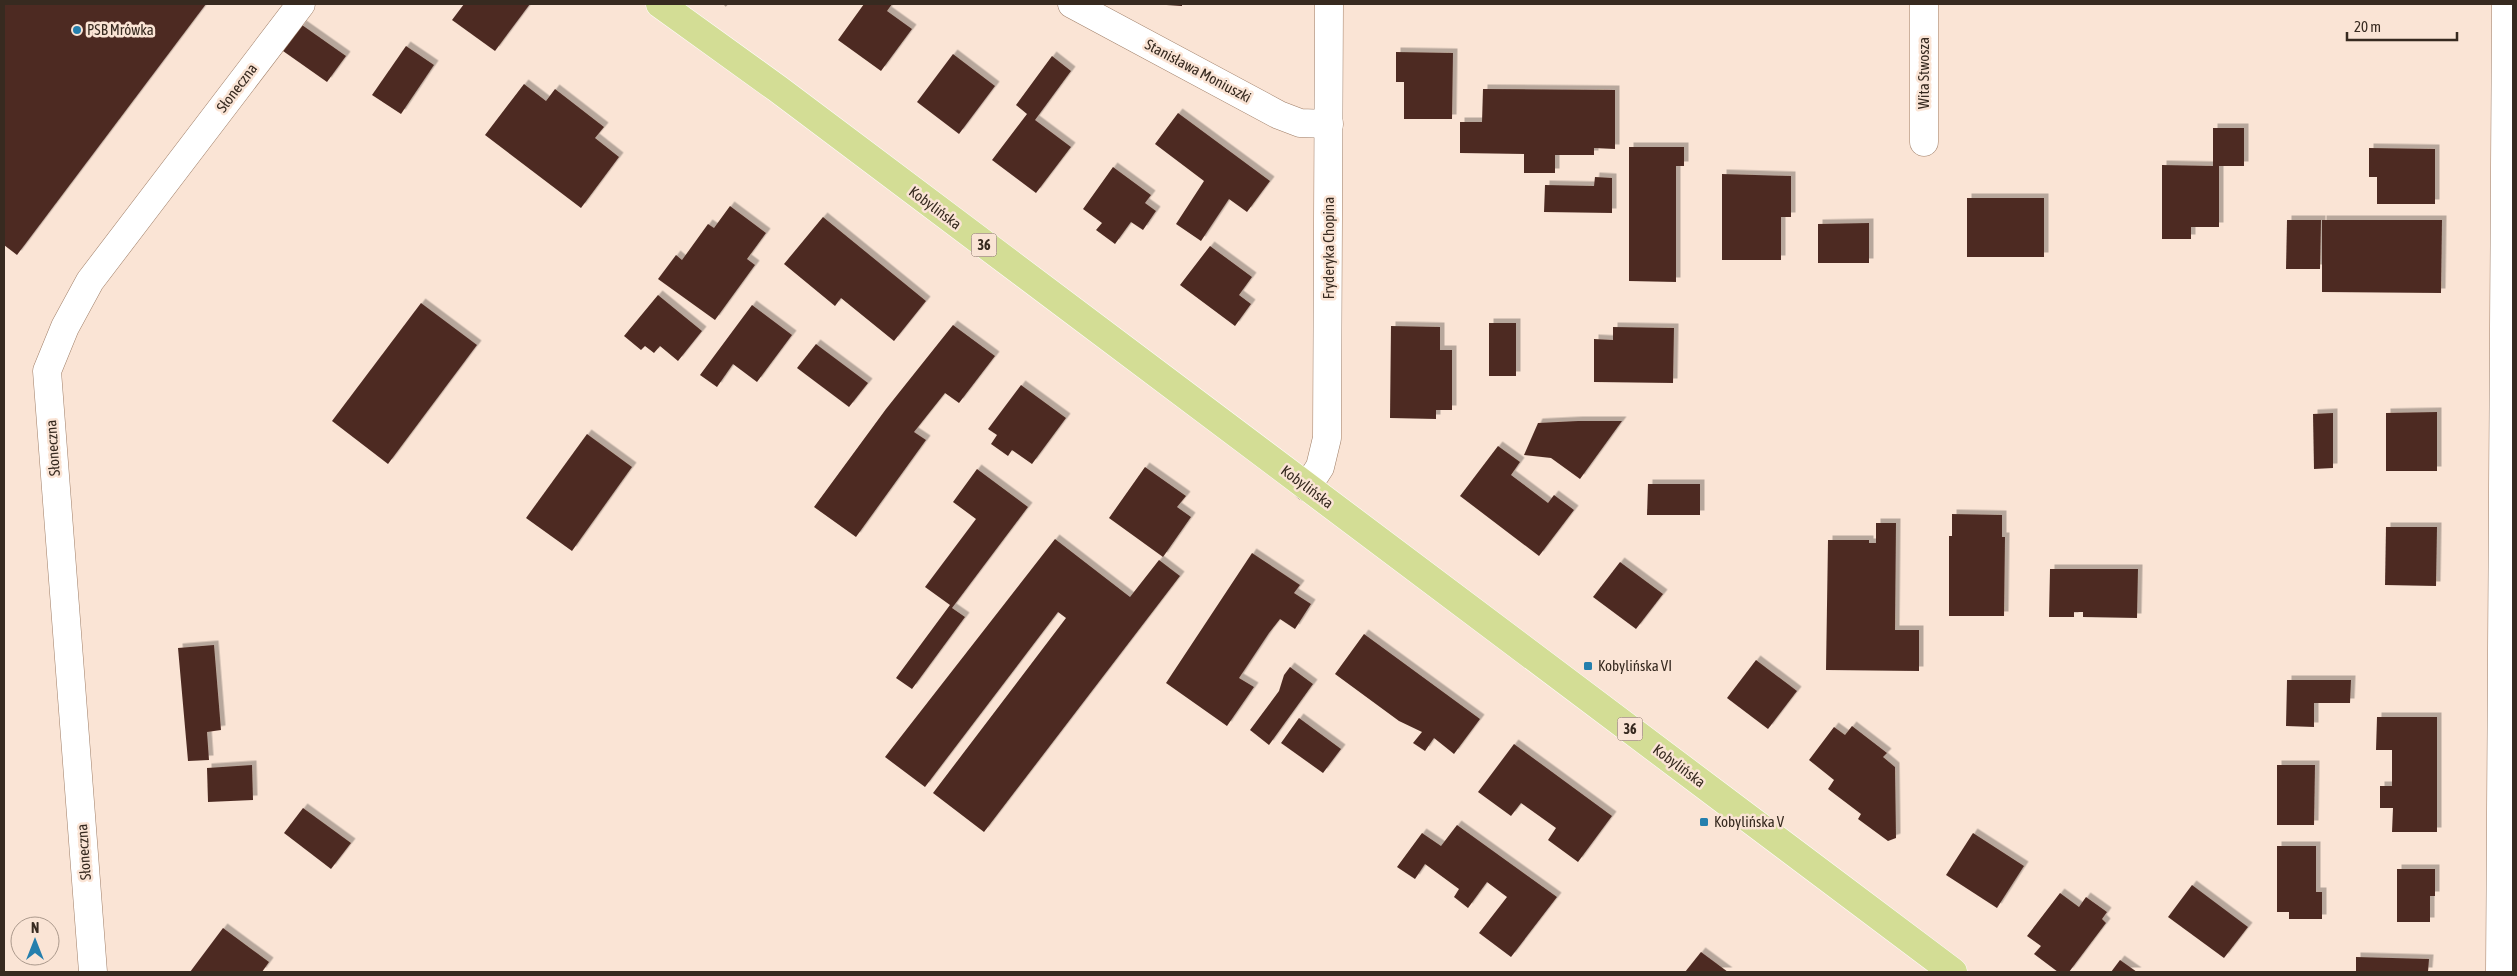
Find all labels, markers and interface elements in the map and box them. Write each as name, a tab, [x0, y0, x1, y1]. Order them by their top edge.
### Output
scale bar	[2347, 10, 2457, 42]
text: 20 m	[2354, 18, 2381, 35]
place label: PSB Mrówka	[87, 21, 154, 38]
marker: PSB Mrówka	[71, 24, 83, 36]
street label: Stanisława Moniuszki	[1142, 35, 1254, 106]
street label: Wita Stwosza	[1915, 37, 1932, 109]
street label: Słoneczna	[213, 60, 260, 115]
street label: Kobylińska	[906, 183, 965, 233]
street label: Fryderyka Chopina	[1320, 197, 1337, 299]
road number: 36	[972, 234, 996, 256]
street label: Słoneczna	[42, 419, 63, 477]
street label: Kobylińska	[1278, 462, 1337, 512]
place label: Kobylińska VI	[1598, 657, 1672, 674]
marker: Kobylińska VI	[1582, 660, 1594, 672]
road number: 36	[1618, 718, 1642, 741]
street label: Kobylińska	[1650, 741, 1709, 791]
place label: Kobylińska V	[1714, 813, 1785, 830]
marker: Kobylińska V	[1698, 816, 1710, 828]
street label: Słoneczna	[73, 823, 94, 881]
north arrow	[10, 916, 60, 966]
text: N	[31, 920, 39, 936]

